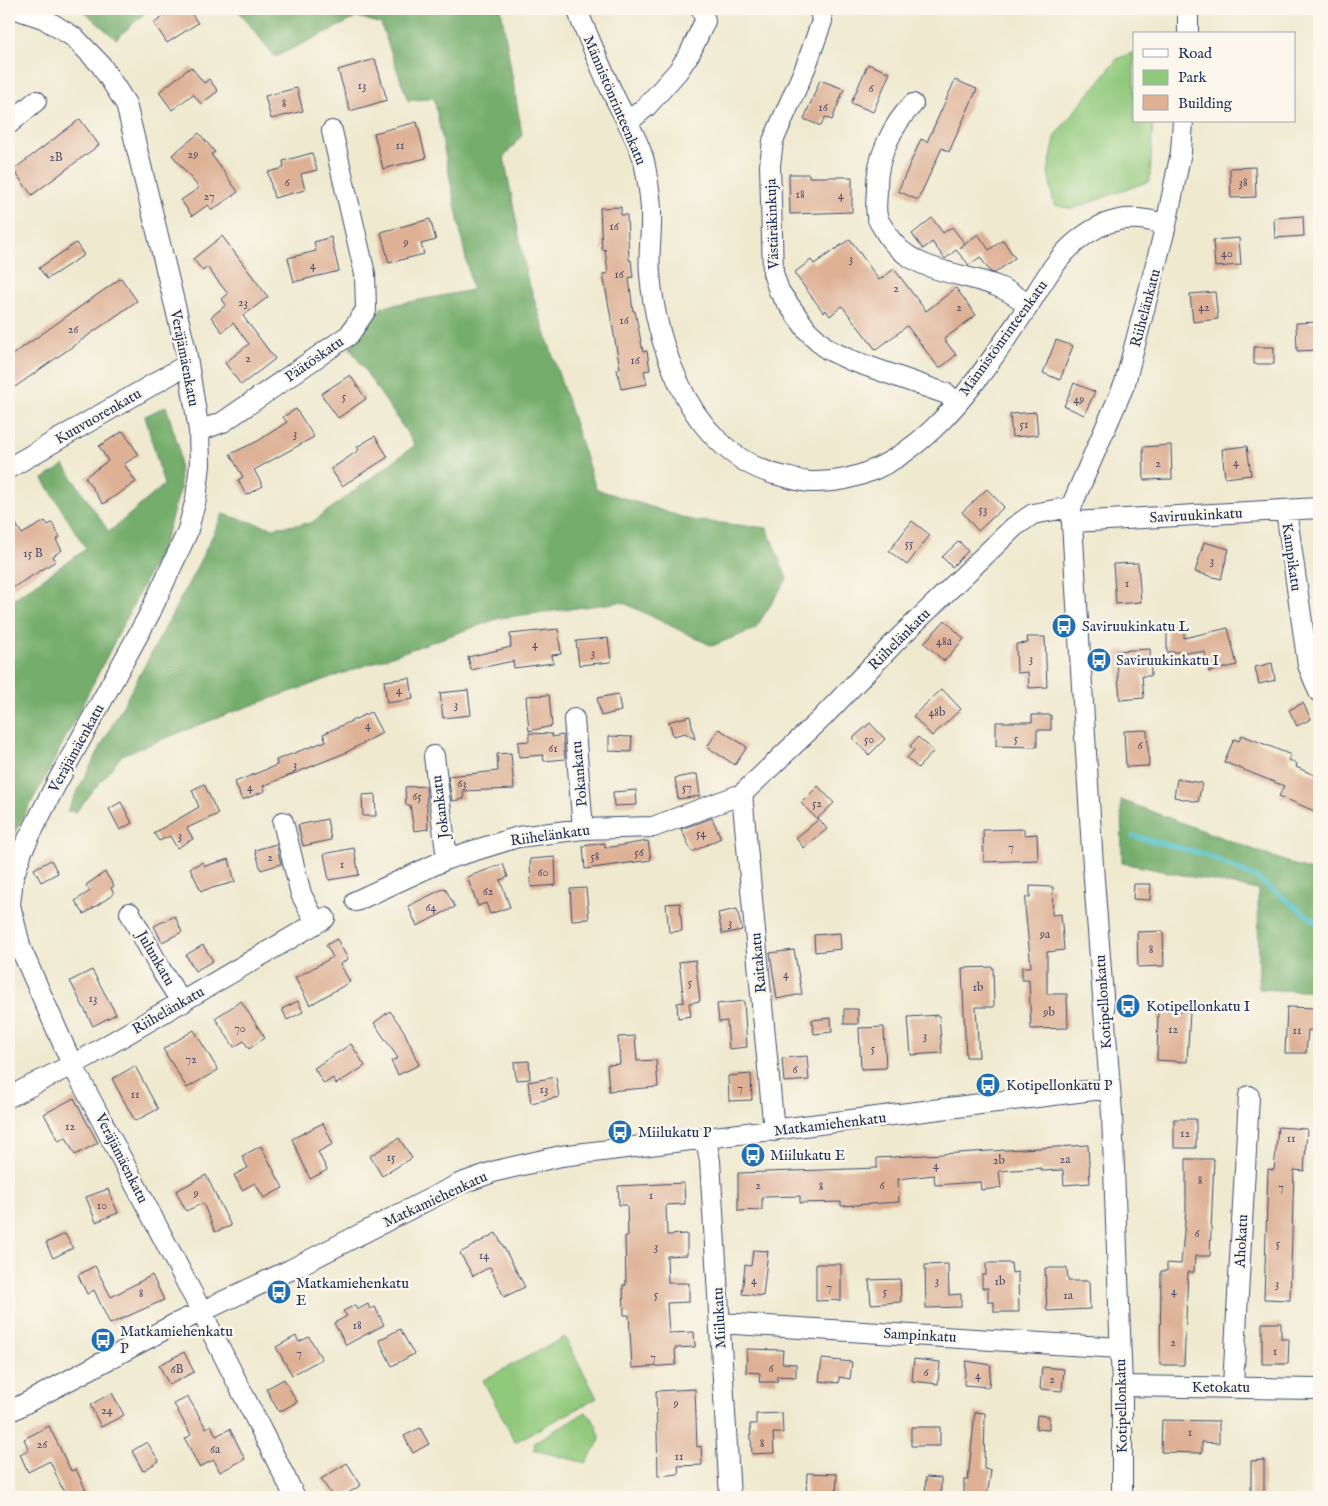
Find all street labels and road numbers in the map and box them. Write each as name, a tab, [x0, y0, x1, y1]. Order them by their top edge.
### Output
street label: Männistönrinteenkatu	[579, 33, 650, 168]
street label: Västäräkinkuja	[761, 178, 784, 271]
street label: Riihelänkatu	[1126, 267, 1165, 349]
street label: Männistönrinteenkatu	[955, 276, 1052, 400]
street label: Veräjämäenkatu	[166, 307, 203, 408]
street label: Päätöskatu	[281, 332, 348, 387]
street label: Kuuvuorenkatu	[52, 384, 145, 449]
street label: Saviruukinkatu	[1149, 504, 1243, 527]
street label: Kampikatu	[1277, 522, 1306, 592]
street label: Riihelänkatu	[864, 604, 935, 674]
street label: Veräjämäenkatu	[44, 700, 109, 797]
street label: Pokankatu	[567, 740, 592, 808]
street label: Jokankatu	[427, 774, 454, 842]
street label: Riihelänkatu	[509, 820, 591, 850]
street label: Julunkatu	[131, 925, 179, 989]
street label: Raitakatu	[746, 932, 771, 994]
street label: Kotipellonkatu	[1091, 954, 1116, 1050]
street label: Riihelänkatu	[129, 982, 208, 1039]
street label: Matkamiehenkatu	[773, 1108, 887, 1141]
street label: Veräjämäenkatu	[90, 1109, 152, 1207]
street label: Matkamiehenkatu	[380, 1167, 491, 1232]
street label: Ahokatu	[1231, 1214, 1252, 1269]
street label: Miilukatu	[708, 1287, 731, 1349]
street label: Sampinkatu	[883, 1324, 957, 1347]
street label: Kotipellonkatu	[1111, 1358, 1132, 1453]
street label: Ketokatu	[1192, 1378, 1250, 1397]

